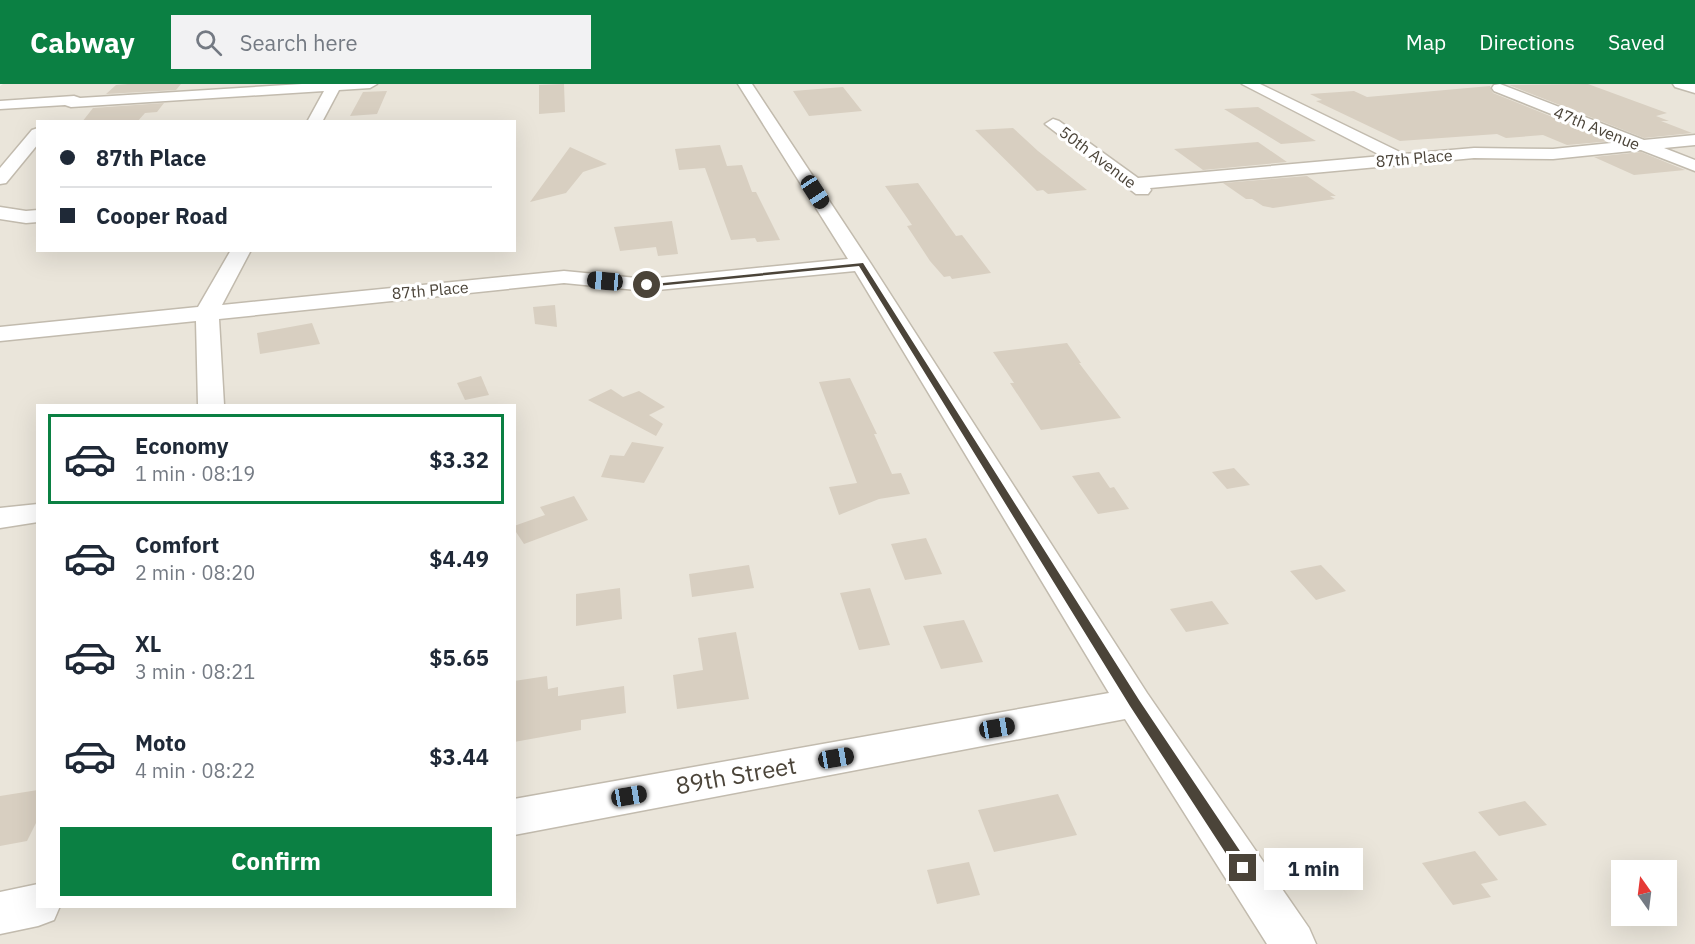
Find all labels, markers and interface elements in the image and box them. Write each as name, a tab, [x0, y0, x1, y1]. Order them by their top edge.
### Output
search box	[171, 15, 591, 69]
text: Cabway	[30, 24, 135, 61]
icon: search	[192, 26, 225, 59]
text: Search here	[240, 28, 358, 57]
text: Map	[1406, 28, 1446, 56]
text: Directions	[1479, 28, 1575, 56]
text: Saved	[1608, 28, 1665, 56]
street label: 47th Avenue	[1551, 102, 1643, 154]
street label: 50th Avenue	[1056, 122, 1141, 193]
text: 87th Place	[96, 143, 206, 172]
street label: 87th Place	[1375, 145, 1453, 171]
car	[798, 172, 832, 212]
text: Cooper Road	[96, 201, 228, 230]
car	[586, 270, 624, 292]
route start	[633, 271, 660, 298]
street label: 87th Place	[391, 277, 469, 303]
text: Economy	[135, 431, 229, 460]
icon: car	[63, 432, 117, 486]
text: $3.32	[429, 445, 489, 474]
text: 1 min · 08:19	[135, 460, 255, 487]
text: Comfort	[135, 530, 219, 559]
icon: car	[63, 531, 117, 585]
text: $4.49	[429, 544, 489, 573]
text: 2 min · 08:20	[135, 559, 255, 586]
text: XL	[135, 629, 161, 658]
icon: car	[63, 630, 117, 684]
text: $5.65	[429, 643, 489, 672]
text: 3 min · 08:21	[135, 658, 255, 685]
car	[978, 716, 1016, 740]
text: Moto	[135, 728, 186, 757]
icon: car	[63, 729, 117, 783]
text: $3.44	[429, 742, 489, 771]
car	[817, 746, 855, 770]
street label: 89th Street	[673, 749, 799, 801]
text: 4 min · 08:22	[135, 757, 255, 784]
car	[610, 784, 648, 808]
button: Confirm	[60, 827, 492, 896]
callout: 1 min	[1264, 847, 1363, 889]
route end	[1229, 854, 1256, 881]
text: 1 min	[1287, 855, 1340, 882]
north arrow	[1611, 860, 1677, 926]
map controls	[1611, 860, 1677, 926]

